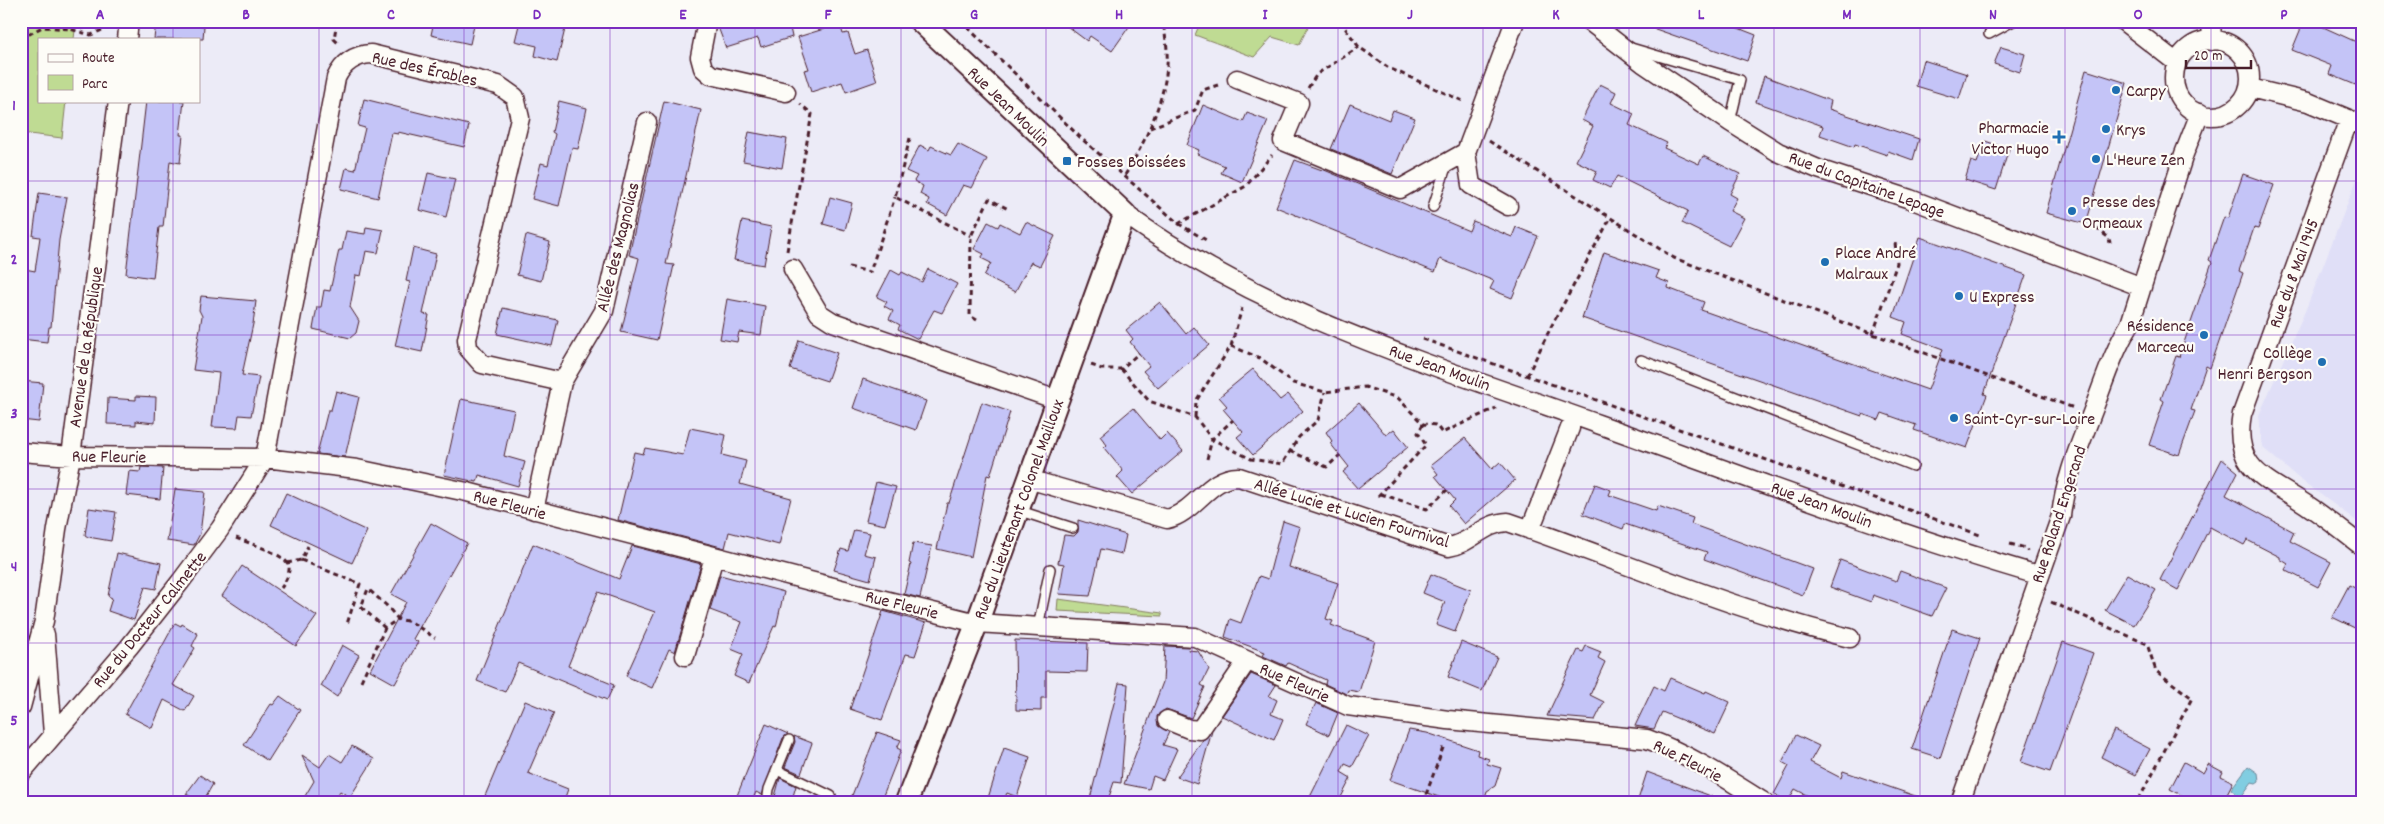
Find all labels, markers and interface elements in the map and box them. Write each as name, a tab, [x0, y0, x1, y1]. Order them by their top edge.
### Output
text: A	[96, 4, 105, 27]
text: B	[242, 4, 250, 27]
text: C	[387, 4, 395, 27]
text: D	[533, 4, 542, 27]
text: E	[679, 4, 687, 27]
text: F	[824, 4, 832, 27]
text: G	[970, 4, 978, 27]
text: H	[1115, 4, 1123, 27]
text: I	[1263, 4, 1269, 27]
text: J	[1407, 4, 1413, 27]
text: K	[1552, 4, 1560, 27]
text: L	[1698, 4, 1705, 27]
text: M	[1842, 4, 1852, 27]
text: N	[1989, 4, 1997, 27]
text: O	[2133, 4, 2143, 27]
text: P	[2280, 4, 2288, 27]
legend	[38, 38, 200, 102]
scale bar	[2186, 38, 2252, 70]
street label: Rue des Érables	[369, 46, 480, 95]
text: 20 m	[2194, 46, 2222, 68]
text: Route	[82, 48, 115, 70]
street label: Rue Jean Moulin	[960, 62, 1054, 154]
text: Parc	[82, 74, 107, 96]
place label: Carpy	[2126, 80, 2166, 105]
marker: Carpy	[2110, 84, 2122, 96]
text: 1	[12, 95, 16, 118]
place label: Pharmacie Victor Hugo	[1971, 117, 2049, 163]
place label: Krys	[2116, 119, 2146, 144]
marker: Krys	[2100, 123, 2112, 135]
marker: Pharmacie Victor Hugo	[2053, 131, 2065, 143]
street label: Rue du Capitaine Lepage	[1785, 146, 1948, 226]
place label: L'Heure Zen	[2106, 149, 2185, 174]
place label: Fosses Boissées	[1077, 151, 1186, 176]
marker: L'Heure Zen	[2090, 153, 2102, 165]
marker: Fosses Boissées	[1061, 155, 1073, 167]
street label: Allée des Magnolias	[591, 180, 648, 315]
place label: Presse des Ormeaux	[2082, 191, 2156, 237]
marker: Presse des Ormeaux	[2066, 205, 2078, 217]
street label: Rue du 8 Mai 1945	[2264, 216, 2327, 332]
place label: Place André Malraux	[1835, 242, 1916, 288]
text: 2	[11, 249, 18, 272]
marker: Place André Malraux	[1819, 256, 1831, 268]
street label: Avenue de la République	[64, 265, 111, 429]
place label: U Express	[1969, 286, 2035, 311]
marker: U Express	[1953, 290, 1965, 302]
place label: Résidence Marceau	[2127, 315, 2194, 361]
marker: Résidence Marceau	[2198, 329, 2210, 341]
street label: Rue Jean Moulin	[1385, 339, 1493, 399]
place label: Collège Henri Bergson	[2218, 342, 2312, 388]
marker: Collège Henri Bergson	[2316, 356, 2328, 368]
street label: Rue du Lieutenant Colonel Mailloux	[969, 396, 1072, 623]
text: 3	[10, 403, 18, 426]
place label: Saint-Cyr-sur-Loire	[1964, 408, 2095, 433]
marker: Saint-Cyr-sur-Loire	[1948, 412, 1960, 424]
street label: Rue Roland Engerand	[2026, 443, 2094, 587]
street label: Rue Fleurie	[72, 445, 146, 472]
street label: Allée Lucie et Lucien Fournival	[1251, 473, 1453, 556]
street label: Rue Jean Moulin	[1767, 476, 1875, 536]
street label: Rue Fleurie	[470, 485, 549, 528]
street label: Rue du Docteur Calmette	[88, 547, 214, 694]
text: 4	[11, 556, 17, 579]
street label: Rue Fleurie	[862, 585, 941, 628]
street label: Rue Fleurie	[1255, 658, 1333, 711]
text: 5	[10, 710, 18, 733]
street label: Rue Fleurie	[1648, 734, 1726, 790]

